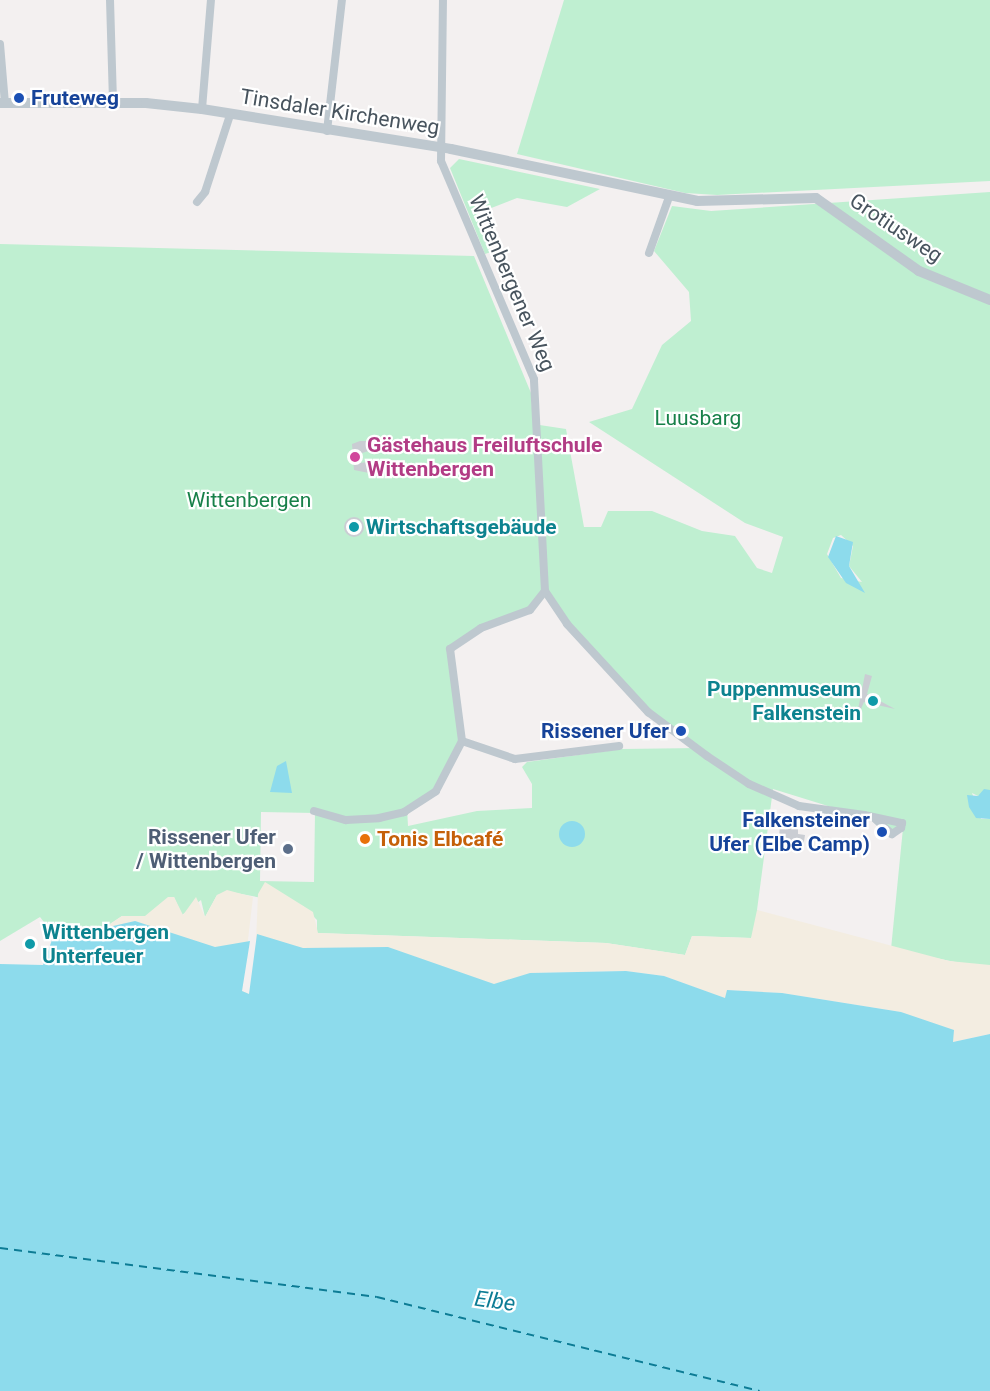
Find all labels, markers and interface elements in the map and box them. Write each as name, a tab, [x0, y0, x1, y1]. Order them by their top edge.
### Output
street label: Tinsdaler Kirchenweg	[239, 84, 441, 140]
place label: Fruteweg	[31, 85, 119, 111]
marker: Fruteweg	[12, 91, 26, 105]
street label: Grotiusweg	[845, 188, 947, 268]
street label: Wittenbergener Weg	[463, 191, 561, 375]
park label: Luusbarg	[655, 405, 741, 431]
place label: Gästehaus Freiluftschule Wittenbergen	[367, 432, 602, 482]
marker: Gästehaus Freiluftschule Wittenbergen	[348, 450, 362, 464]
park label: Wittenbergen	[187, 487, 311, 513]
place label: Wirtschaftsgebäude	[366, 514, 557, 540]
marker: Wirtschaftsgebäude	[347, 520, 361, 534]
place label: Puppenmuseum Falkenstein	[707, 676, 861, 726]
marker: Puppenmuseum Falkenstein	[866, 694, 880, 708]
place label: Rissener Ufer	[541, 718, 669, 744]
marker: Rissener Ufer	[674, 724, 688, 738]
place label: Falkensteiner Ufer (Elbe Camp)	[709, 807, 870, 857]
place label: Rissener Ufer / Wittenbergen	[136, 824, 276, 874]
marker: Falkensteiner Ufer (Elbe Camp)	[875, 825, 889, 839]
place label: Tonis Elbcafé	[377, 826, 503, 852]
marker: Tonis Elbcafé	[358, 832, 372, 846]
marker: Rissener Ufer / Wittenbergen	[281, 842, 295, 856]
place label: Wittenbergen Unterfeuer	[42, 919, 169, 969]
marker: Wittenbergen Unterfeuer	[23, 937, 37, 951]
water label: Elbe	[473, 1285, 517, 1317]

